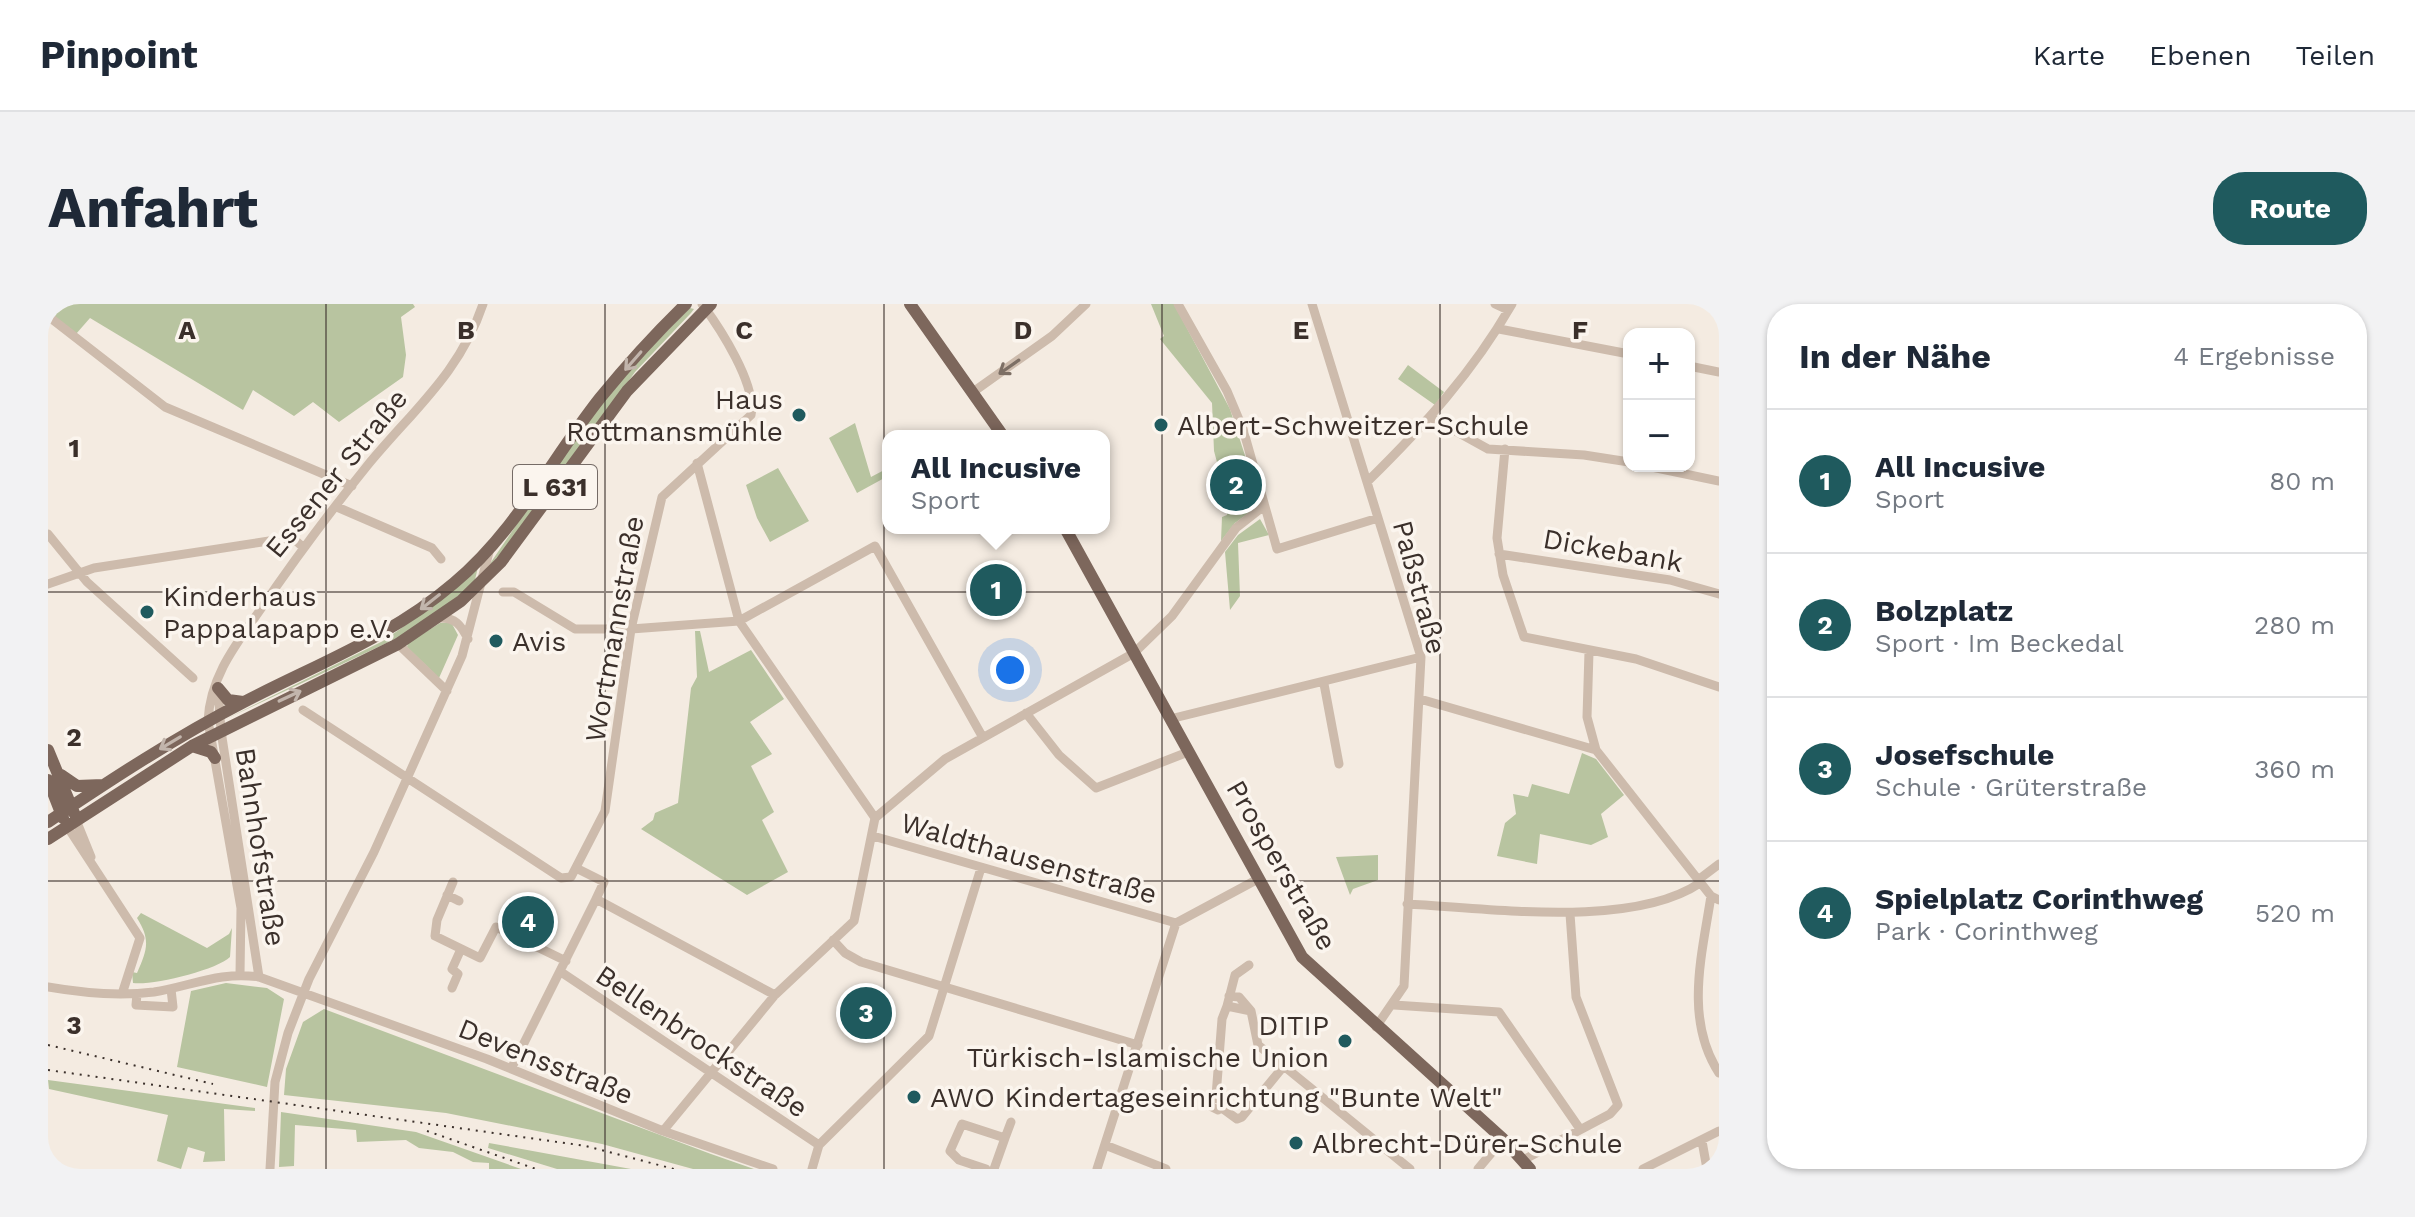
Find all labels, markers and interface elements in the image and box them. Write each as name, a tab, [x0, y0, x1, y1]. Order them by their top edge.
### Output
text: Pinpoint	[40, 33, 198, 77]
text: Karte	[2033, 39, 2105, 72]
text: Ebenen	[2149, 39, 2252, 72]
text: Teilen	[2296, 39, 2375, 72]
button: Route	[2213, 172, 2367, 245]
text: Anfahrt	[48, 175, 258, 241]
text: A	[178, 315, 196, 345]
text: B	[457, 315, 475, 345]
text: C	[735, 315, 753, 345]
text: D	[1014, 315, 1032, 345]
text: E	[1293, 315, 1309, 345]
text: F	[1572, 315, 1588, 345]
map controls	[1623, 328, 1695, 472]
button: +	[1623, 328, 1695, 400]
text: In der Nähe	[1799, 336, 1991, 376]
text: 4 Ergebnisse	[2173, 341, 2335, 371]
one-way arrow	[624, 350, 642, 370]
one-way arrow	[998, 359, 1020, 375]
street label: Essener Straße	[258, 382, 414, 564]
place label: Haus Rottmansmühle	[566, 383, 783, 448]
button: −	[1623, 400, 1695, 472]
marker: Haus Rottmansmühle	[790, 406, 808, 424]
place label: Albert-Schweitzer-Schule	[1177, 409, 1529, 442]
marker: Albert-Schweitzer-Schule	[1152, 416, 1170, 434]
popup	[882, 430, 1110, 534]
text: 1	[68, 433, 80, 463]
text: All Incusive	[1875, 449, 2045, 484]
text: All Incusive	[911, 450, 1081, 485]
pin: 2	[1210, 455, 1262, 515]
road number: L 631	[513, 465, 597, 509]
text: 1	[1819, 466, 1831, 496]
text: 80 m	[2269, 466, 2335, 496]
text: Sport	[1875, 484, 1944, 514]
text: Sport	[911, 485, 980, 515]
street label: Wortmannstraße	[578, 513, 651, 745]
street label: Paßstraße	[1386, 517, 1453, 658]
street label: Dickebank	[1540, 522, 1685, 579]
pin: 1	[970, 560, 1022, 620]
place label: Kinderhaus Pappalapapp e.V.	[163, 580, 392, 645]
text: Bolzplatz	[1875, 593, 2013, 628]
one-way arrow	[420, 594, 441, 611]
marker: Kinderhaus Pappalapapp e.V.	[138, 603, 156, 621]
text: 2	[1817, 610, 1833, 640]
text: 280 m	[2254, 610, 2335, 640]
place label: Avis	[512, 625, 566, 658]
text: Sport · Im Beckedal	[1875, 628, 2124, 658]
marker: Avis	[487, 632, 505, 650]
your location	[990, 650, 1030, 690]
one-way arrow	[278, 688, 302, 703]
text: 2	[66, 722, 82, 752]
one-way arrow	[159, 735, 182, 751]
text: Josefschule	[1875, 737, 2054, 772]
street label: Bahnhofstraße	[229, 745, 292, 949]
text: 3	[1817, 754, 1833, 784]
text: 360 m	[2254, 754, 2335, 784]
text: Schule · Grüterstraße	[1875, 772, 2147, 802]
street label: Prosperstraße	[1220, 774, 1344, 956]
street label: Waldthausenstraße	[897, 806, 1161, 911]
text: Spielplatz Corinthweg	[1875, 881, 2203, 916]
pin: 4	[502, 892, 554, 952]
text: 4	[1817, 898, 1833, 928]
text: 520 m	[2255, 898, 2335, 928]
text: Park · Corinthweg	[1875, 916, 2098, 946]
street label: Bellenbrockstraße	[590, 958, 814, 1125]
pin: 3	[840, 983, 892, 1043]
place label: DITIP Türkisch-Islamische Union	[966, 1009, 1329, 1074]
text: 3	[66, 1010, 82, 1040]
street label: Devensstraße	[454, 1011, 638, 1112]
marker: DITIP Türkisch-Islamische Union	[1336, 1032, 1354, 1050]
place label: AWO Kindertageseinrichtung "Bunte Welt"	[930, 1081, 1503, 1114]
marker: AWO Kindertageseinrichtung "Bunte Welt"	[905, 1088, 923, 1106]
place label: Albrecht-Dürer-Schule	[1312, 1127, 1623, 1160]
marker: Albrecht-Dürer-Schule	[1287, 1134, 1305, 1152]

